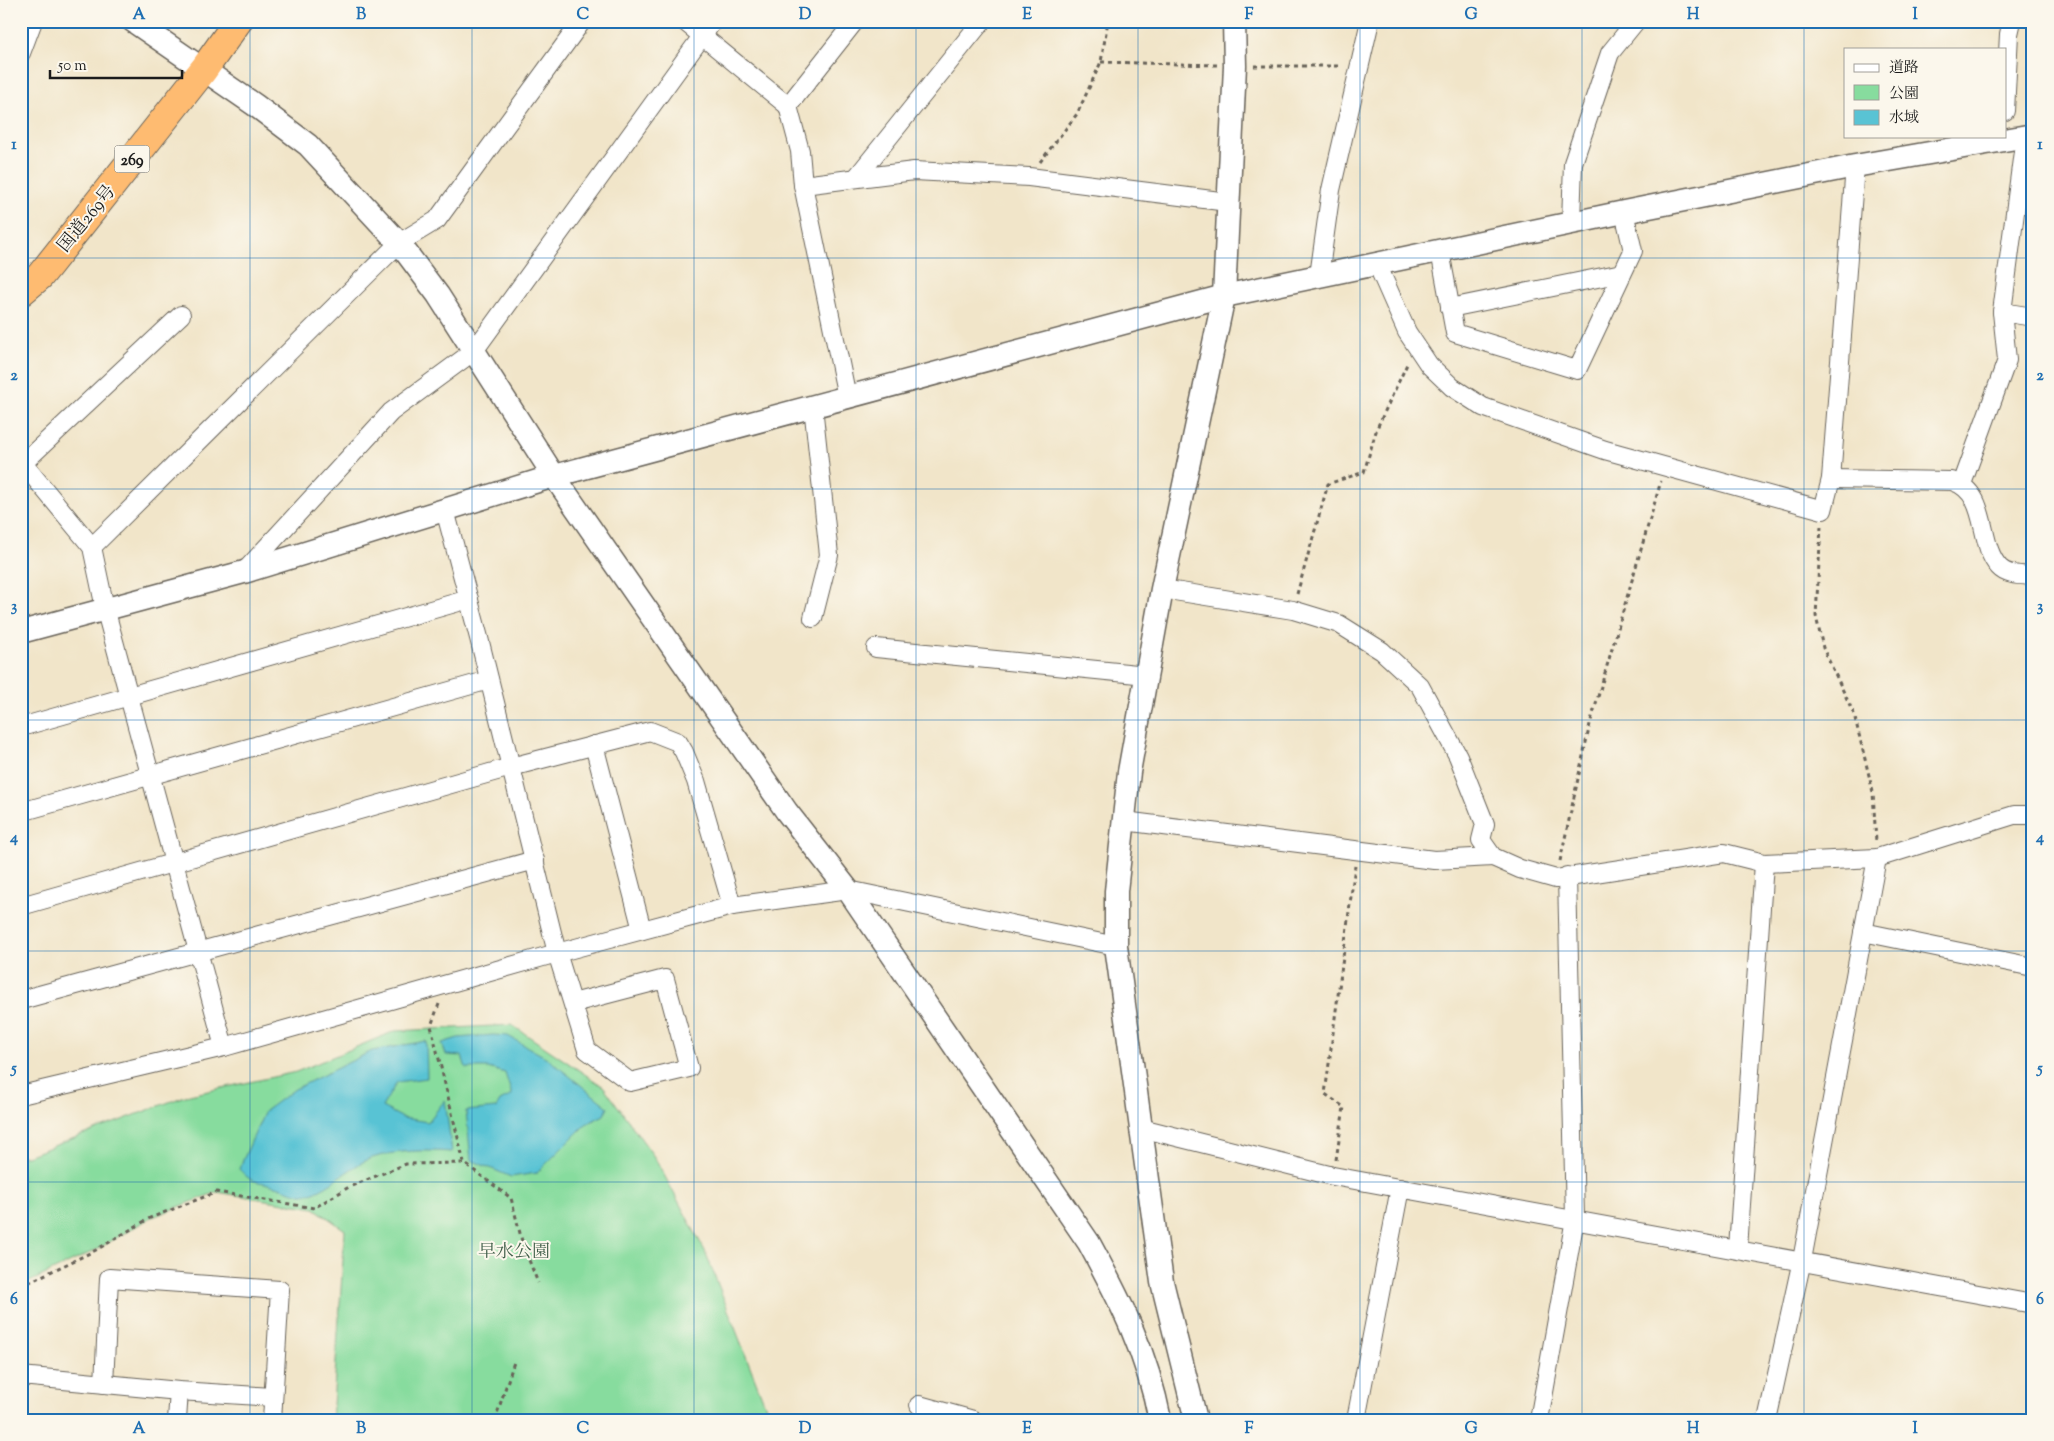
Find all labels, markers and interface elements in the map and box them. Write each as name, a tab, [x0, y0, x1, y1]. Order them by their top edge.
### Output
text: A	[133, 4, 146, 27]
text: B	[356, 4, 366, 27]
text: C	[577, 4, 590, 27]
text: D	[799, 4, 812, 27]
text: E	[1022, 4, 1032, 27]
text: F	[1245, 4, 1254, 27]
text: G	[1464, 4, 1478, 27]
text: H	[1687, 4, 1700, 27]
text: I	[1912, 4, 1918, 27]
scale bar	[50, 48, 182, 80]
legend	[1844, 48, 2006, 138]
text: 50 m	[57, 56, 87, 77]
text: 道路	[1889, 58, 1919, 79]
text: 公園	[1889, 84, 1919, 105]
text: 水域	[1889, 108, 1919, 129]
text: 1	[11, 134, 17, 157]
text: 1	[2037, 134, 2043, 157]
road number: 269	[114, 146, 150, 172]
street label: 国道269号	[52, 180, 123, 259]
text: 2	[10, 365, 18, 388]
text: 2	[2036, 365, 2044, 388]
text: 3	[11, 596, 18, 619]
text: 3	[2037, 596, 2044, 619]
text: 4	[9, 827, 18, 850]
text: 4	[2035, 827, 2044, 850]
text: 5	[9, 1058, 17, 1081]
text: 5	[2035, 1058, 2043, 1081]
park label: 早水公園	[478, 1240, 550, 1266]
text: 6	[10, 1289, 18, 1312]
text: 6	[2036, 1289, 2044, 1312]
text: A	[133, 1418, 146, 1441]
text: B	[356, 1418, 366, 1441]
text: C	[577, 1418, 590, 1441]
text: D	[799, 1418, 812, 1441]
text: E	[1022, 1418, 1032, 1441]
text: F	[1245, 1418, 1254, 1441]
text: G	[1464, 1418, 1478, 1441]
text: H	[1687, 1418, 1700, 1441]
text: I	[1912, 1418, 1918, 1441]

